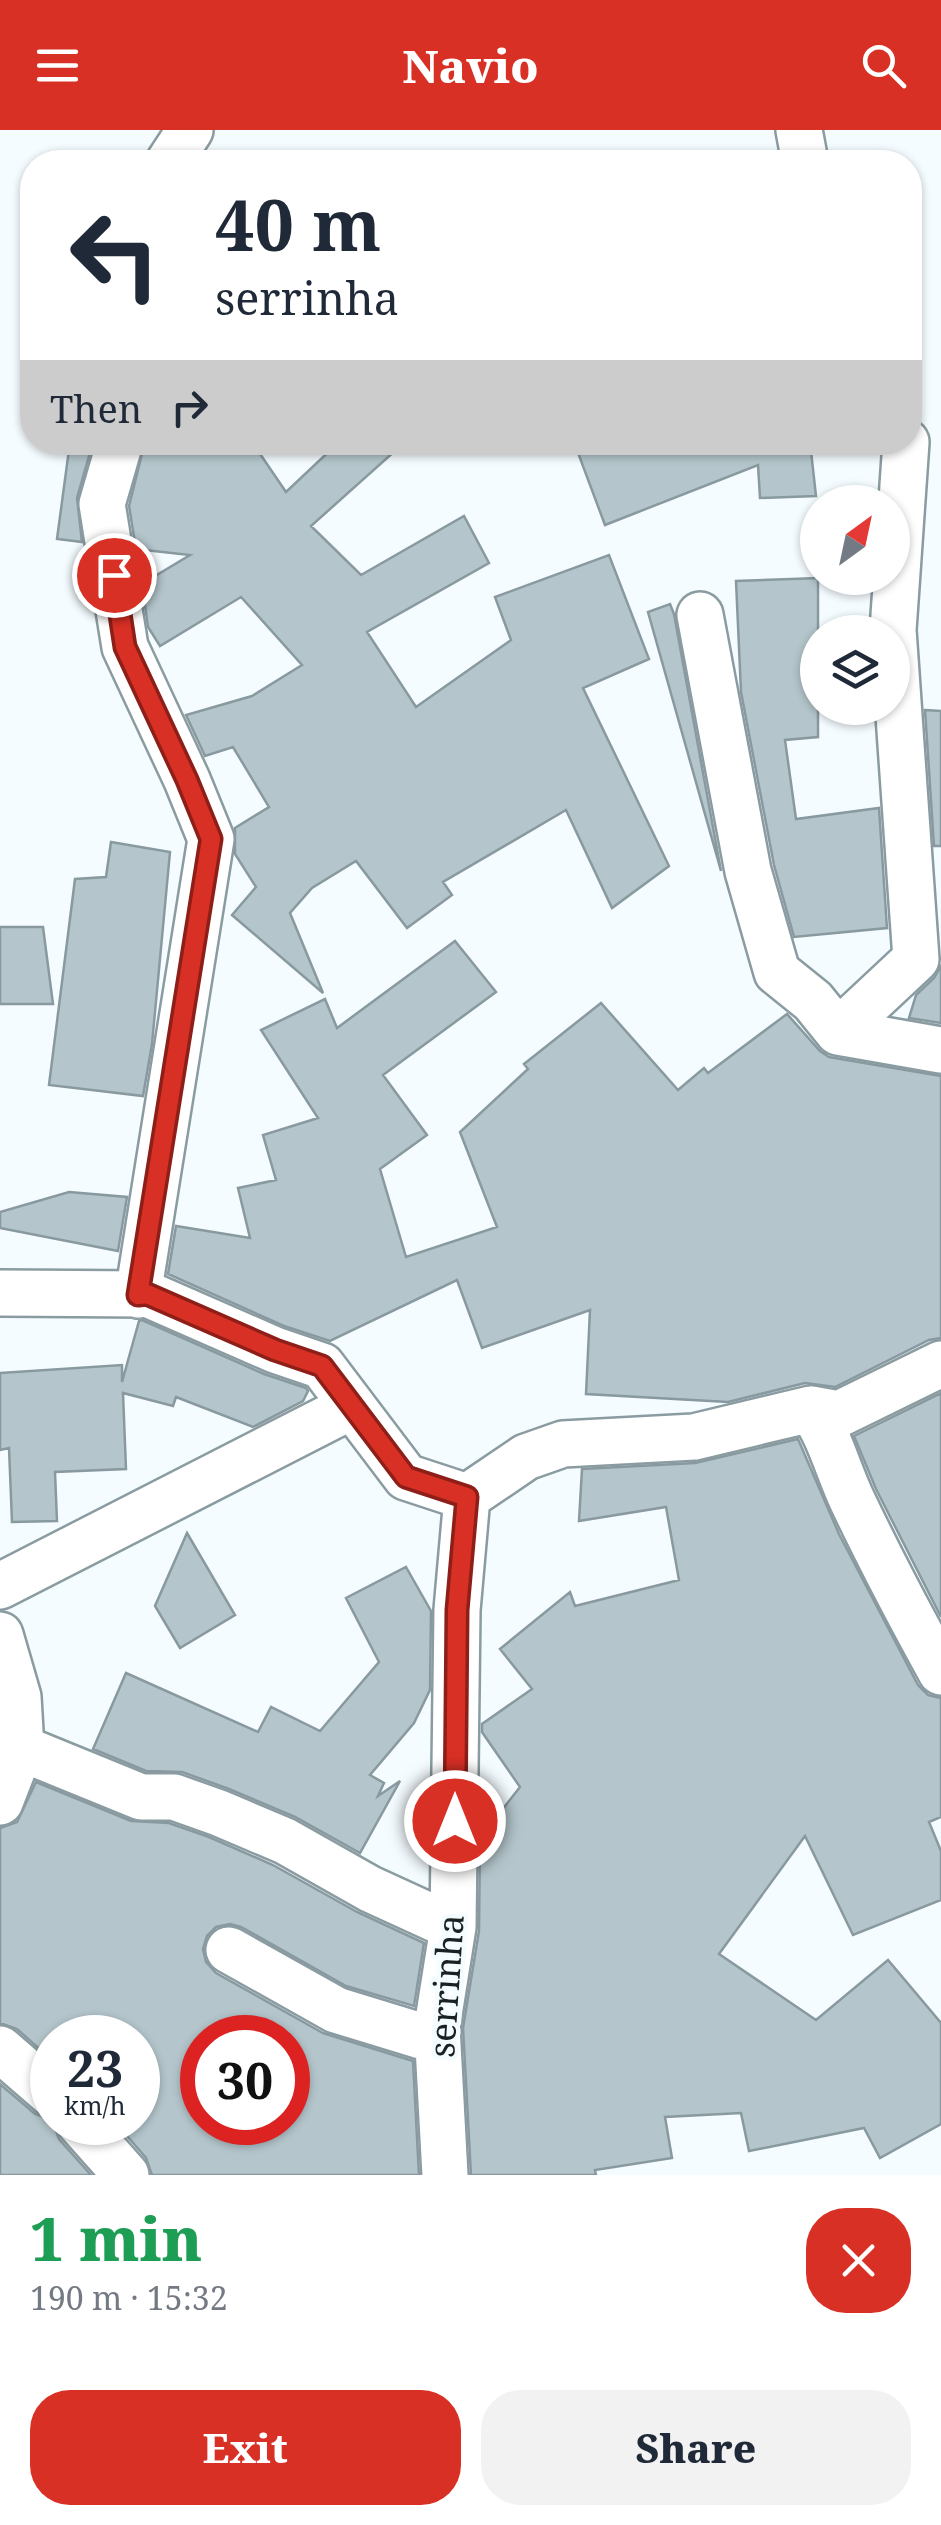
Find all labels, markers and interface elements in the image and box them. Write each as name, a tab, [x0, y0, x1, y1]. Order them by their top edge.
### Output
text: Navio	[403, 35, 539, 96]
icon: menu	[30, 38, 85, 93]
icon: search	[856, 38, 911, 93]
text: 40 m	[215, 176, 381, 272]
icon: left	[50, 190, 180, 320]
text: serrinha	[215, 267, 399, 328]
icon: right	[162, 380, 217, 435]
text: Then	[50, 382, 142, 434]
north arrow	[800, 485, 910, 595]
map controls	[800, 485, 910, 725]
pin	[72, 533, 157, 618]
icon: arrive	[87, 548, 142, 603]
button: layers	[800, 615, 910, 725]
position arrow	[403, 1769, 507, 1873]
street label: serrinha	[417, 1913, 474, 2059]
speed limit sign: 30	[180, 2015, 310, 2145]
text: 23	[67, 2034, 123, 2102]
text: km/h	[64, 2088, 126, 2122]
text: 1 min	[30, 2197, 202, 2279]
button: close	[806, 2208, 911, 2313]
text: 190 m · 15:32	[30, 2276, 228, 2319]
button: Exit	[30, 2390, 461, 2505]
button: Share	[481, 2390, 911, 2505]

